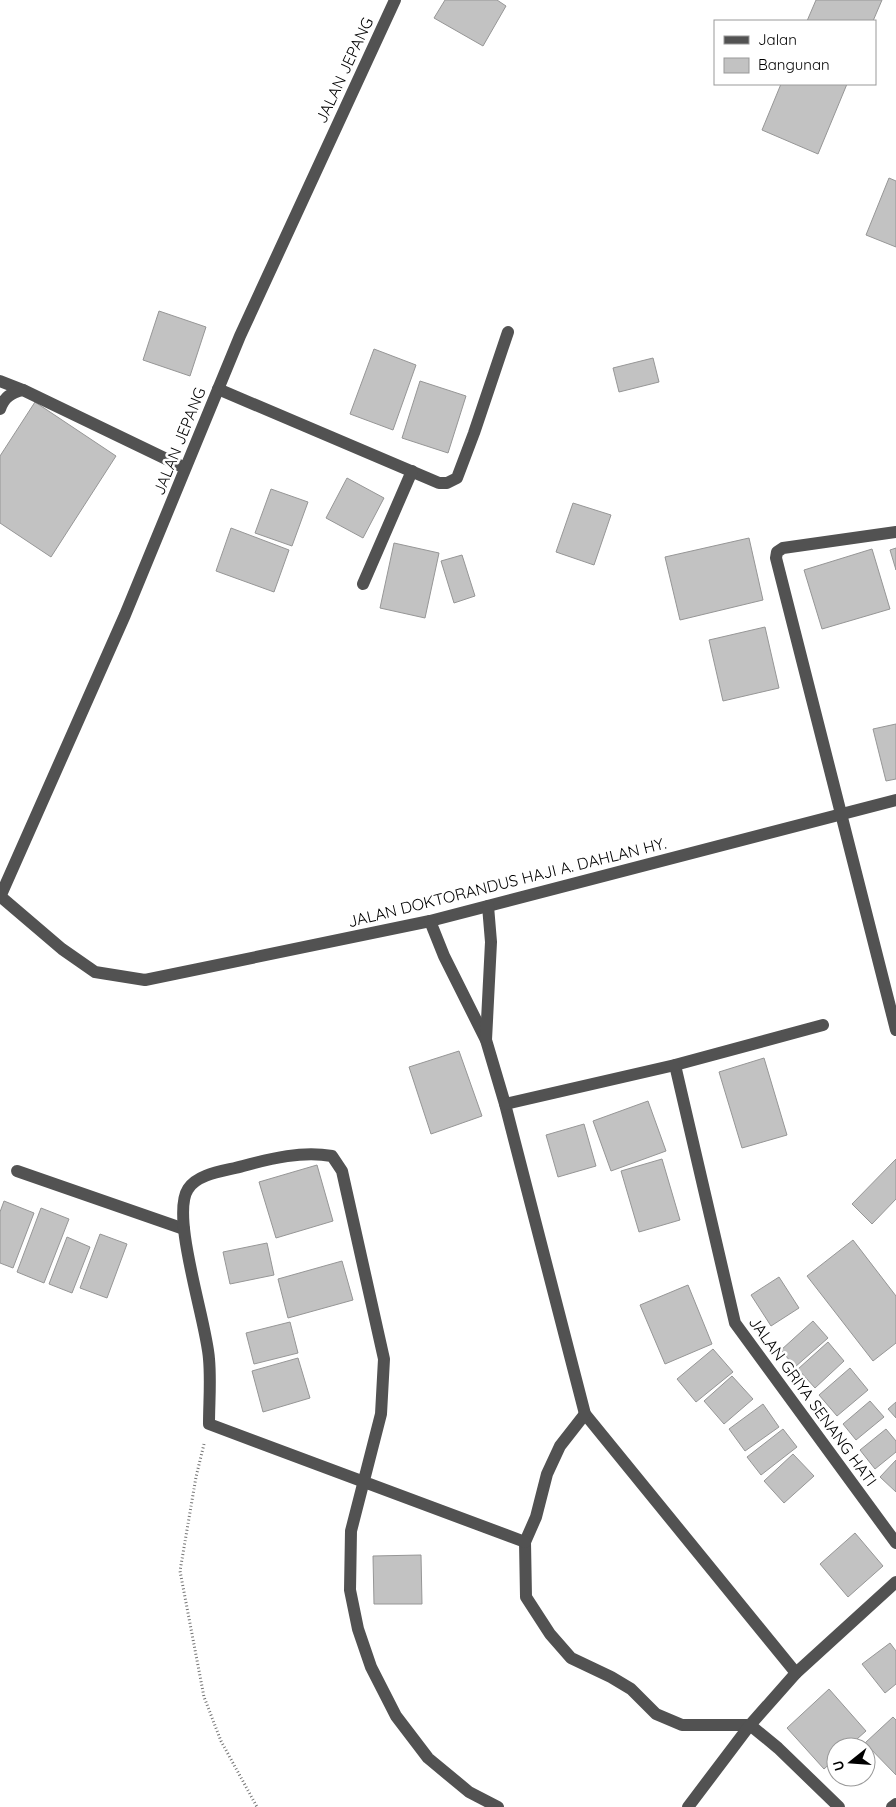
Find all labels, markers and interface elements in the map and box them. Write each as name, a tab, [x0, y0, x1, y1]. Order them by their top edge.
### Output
street label: JALAN JEPANG	[311, 14, 377, 126]
legend	[714, 20, 876, 85]
text: Jalan	[758, 30, 797, 49]
text: Bangunan	[758, 55, 830, 74]
street label: JALAN JEPANG	[148, 384, 210, 498]
street label: JALAN DOKTORANDUS HAJI A. DAHLAN HY.	[346, 833, 668, 931]
street label: JALAN GRIYA SENANG HATI	[745, 1312, 881, 1490]
north arrow	[826, 1737, 876, 1787]
text: U	[829, 1758, 849, 1773]

